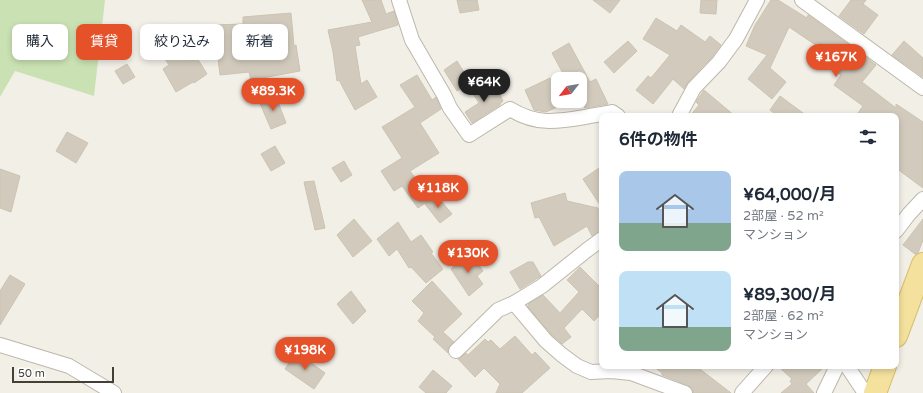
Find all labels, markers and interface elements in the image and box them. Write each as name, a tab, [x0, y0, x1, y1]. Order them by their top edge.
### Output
chip: 購入	[12, 24, 68, 60]
chip: 賃貸	[76, 24, 132, 60]
chip: 絞り込み	[140, 24, 224, 60]
chip: 新着	[232, 24, 288, 60]
pin: ¥167K	[808, 44, 864, 78]
text: ¥167K	[815, 49, 857, 65]
pin: ¥64K	[460, 69, 508, 103]
north arrow	[551, 72, 587, 108]
map controls	[551, 72, 587, 108]
text: ¥64K	[467, 74, 501, 90]
pin: ¥89.3K	[240, 78, 306, 112]
text: ¥89.3K	[250, 83, 296, 99]
icon: filters	[857, 126, 879, 148]
text: 6件の物件	[619, 129, 698, 150]
pin: ¥118K	[410, 175, 466, 209]
text: ¥118K	[417, 180, 459, 196]
text: ¥64,000/月	[743, 184, 837, 205]
icon: home	[651, 187, 699, 235]
text: 2部屋 · 52 m²	[743, 208, 824, 224]
text: マンション	[743, 227, 808, 243]
pin: ¥130K	[440, 240, 496, 274]
text: ¥130K	[447, 245, 489, 261]
text: ¥89,300/月	[743, 284, 837, 305]
icon: home	[651, 287, 699, 335]
text: 2部屋 · 62 m²	[743, 308, 824, 324]
text: マンション	[743, 327, 808, 343]
pin: ¥198K	[277, 337, 333, 371]
text: ¥198K	[284, 342, 326, 358]
scale bar	[12, 365, 114, 384]
text: 50 m	[18, 367, 45, 380]

